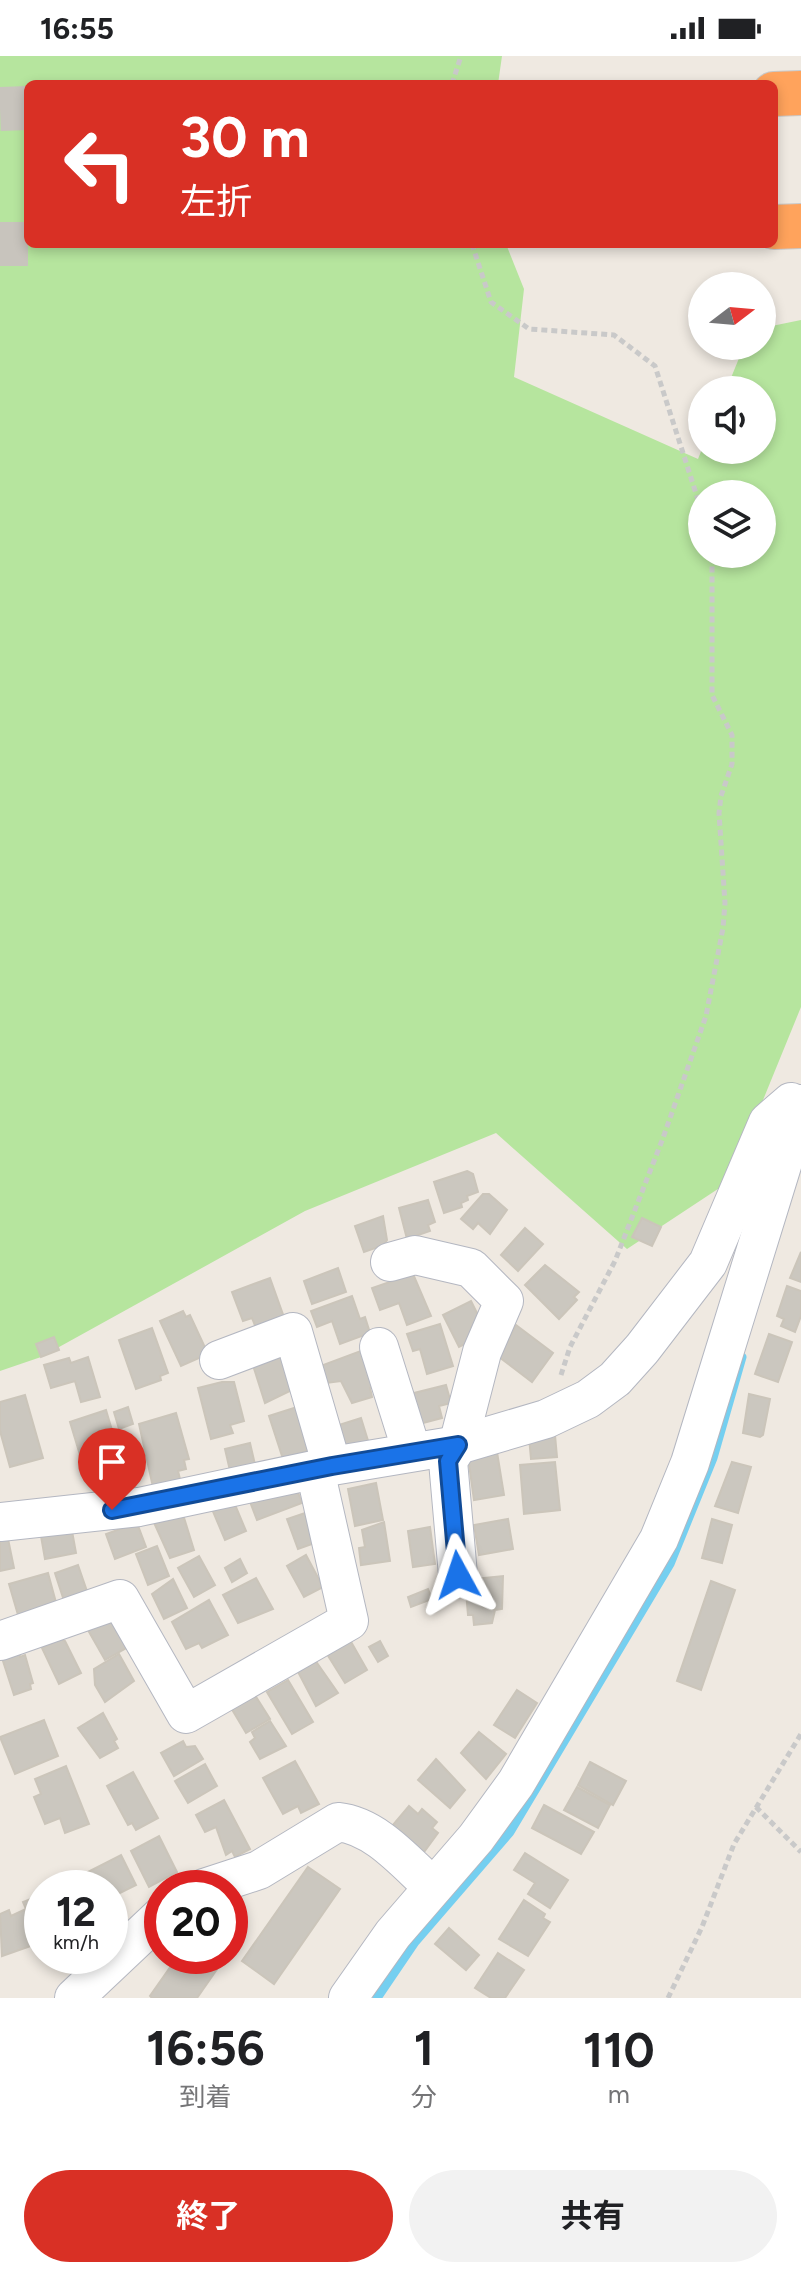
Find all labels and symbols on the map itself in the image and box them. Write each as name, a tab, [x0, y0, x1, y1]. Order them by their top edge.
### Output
north arrow	[688, 272, 776, 360]
pin	[78, 1428, 146, 1510]
position arrow	[416, 1533, 500, 1617]
speed limit sign: 20	[144, 1870, 248, 1974]

